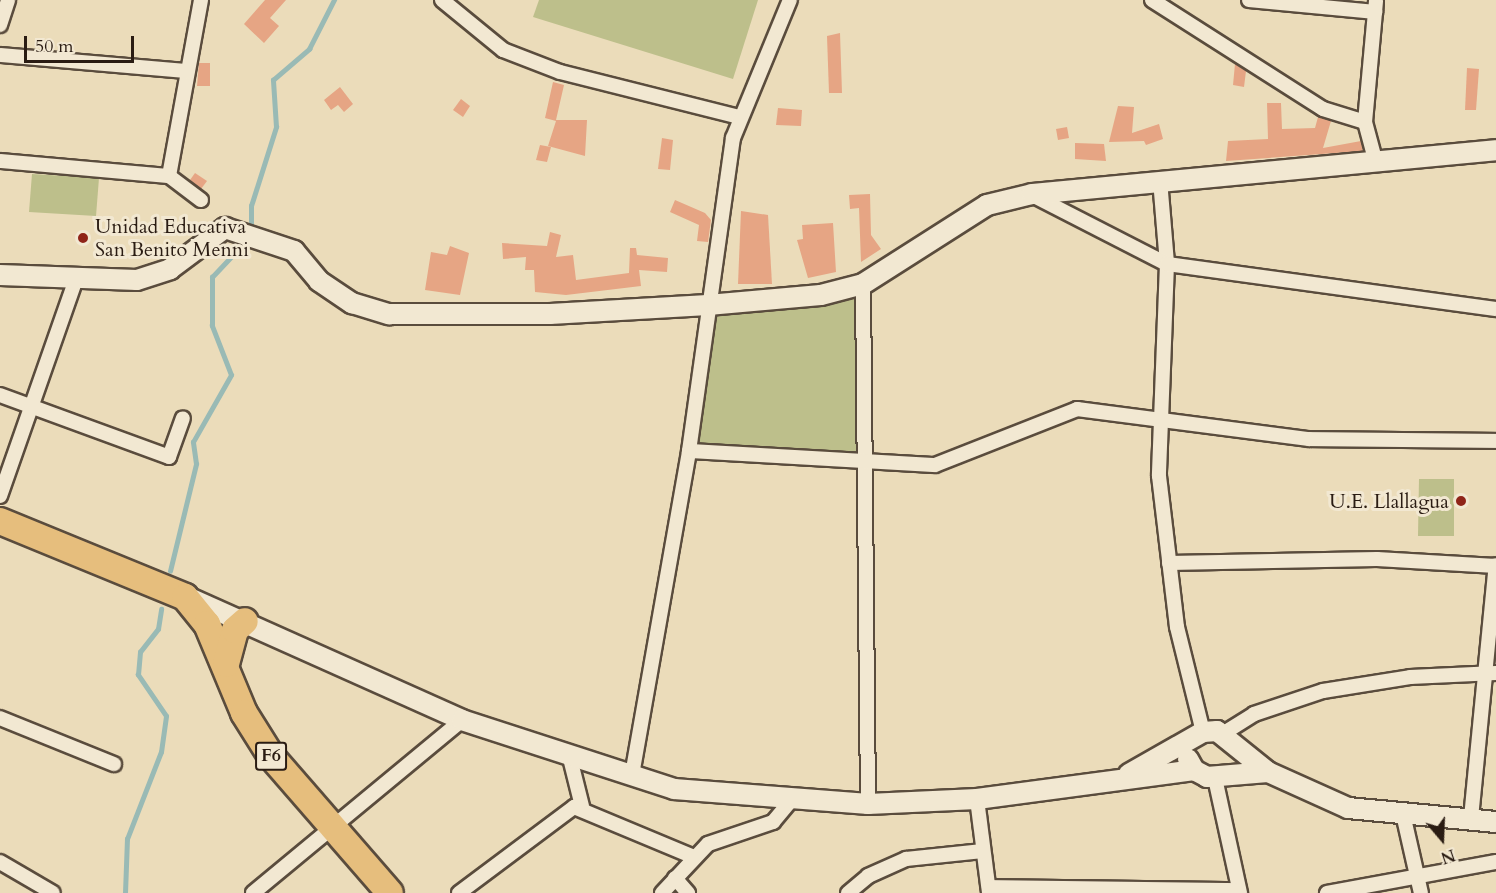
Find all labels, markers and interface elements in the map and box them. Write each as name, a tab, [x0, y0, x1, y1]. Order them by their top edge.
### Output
scale bar	[27, 24, 136, 62]
text: 50 m	[35, 34, 74, 59]
place label: Unidad Educativa San Benito Menni	[95, 214, 249, 261]
marker: Unidad Educativa San Benito Menni	[76, 231, 90, 245]
place label: U.E. Llallagua	[1329, 489, 1449, 513]
marker: U.E. Llallagua	[1454, 494, 1468, 508]
road number: F6	[254, 741, 288, 771]
north arrow	[1412, 809, 1472, 869]
text: N	[1438, 843, 1458, 869]

